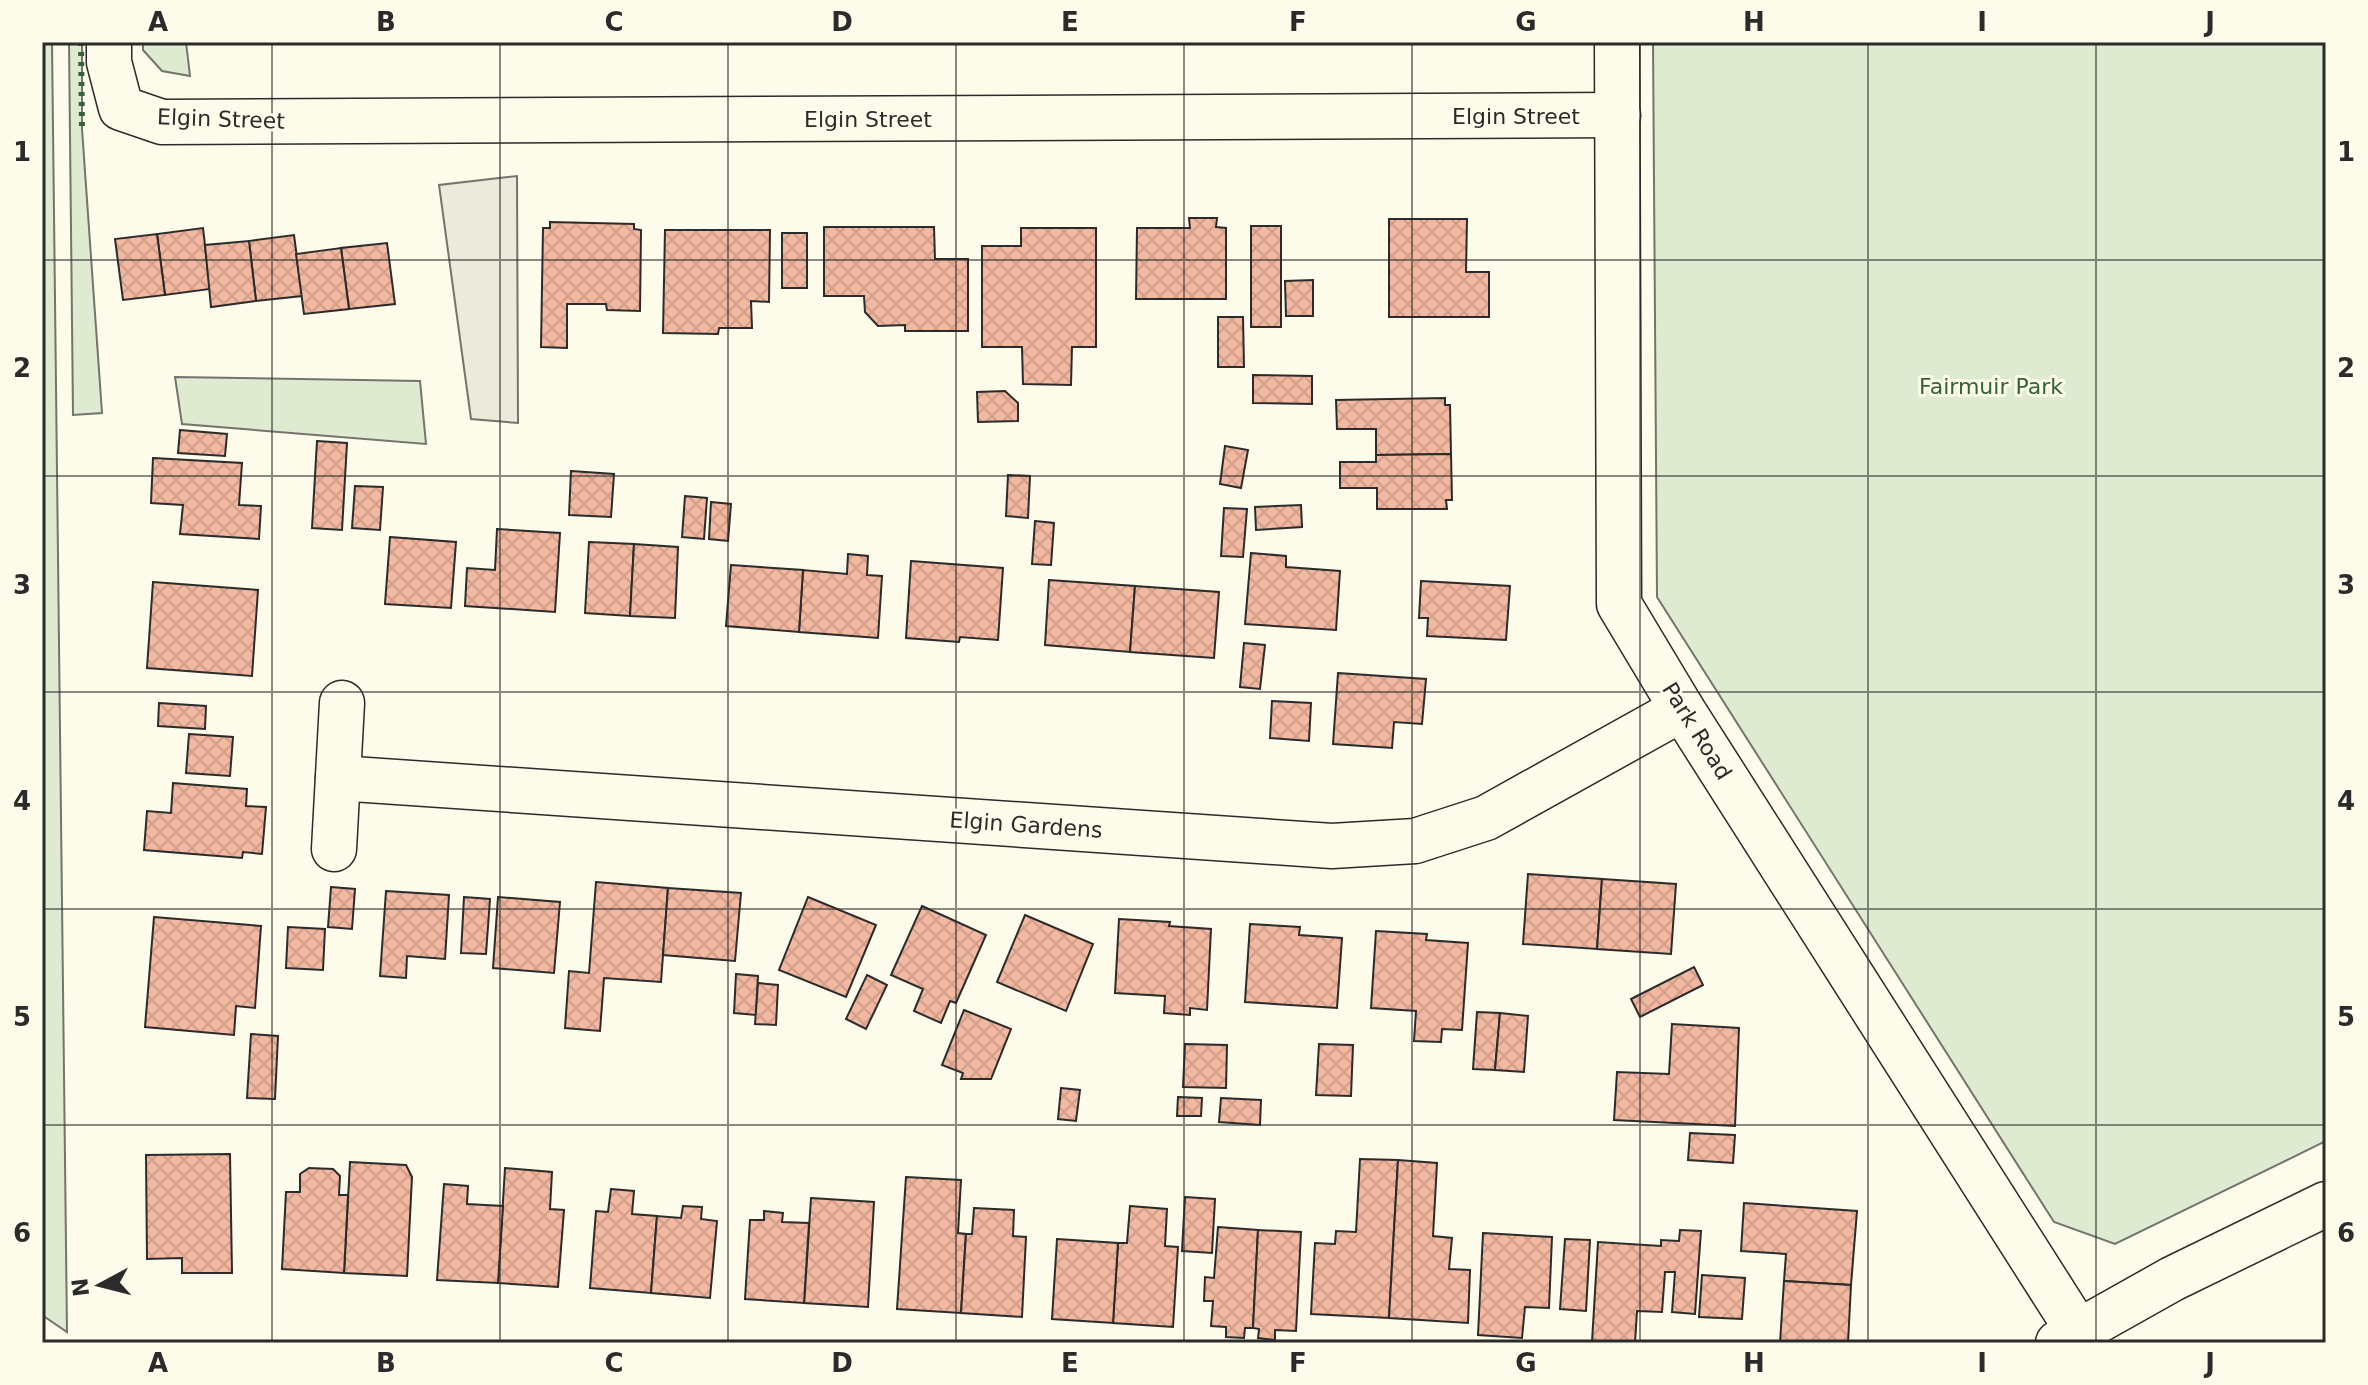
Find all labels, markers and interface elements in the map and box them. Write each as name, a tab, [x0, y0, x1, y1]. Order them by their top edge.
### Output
text: A	[148, 7, 168, 37]
text: B	[376, 7, 396, 37]
text: C	[604, 7, 624, 37]
text: D	[831, 7, 853, 37]
text: E	[1061, 7, 1079, 37]
text: F	[1289, 7, 1307, 37]
text: G	[1515, 7, 1537, 37]
text: H	[1743, 7, 1765, 37]
text: I	[1977, 7, 1987, 37]
text: J	[2203, 7, 2215, 37]
street label: Elgin Street	[157, 104, 286, 134]
street label: Elgin Street	[1452, 104, 1580, 129]
street label: Elgin Street	[804, 107, 932, 132]
text: 1	[13, 137, 31, 167]
text: 1	[2337, 137, 2355, 167]
text: 2	[13, 353, 31, 383]
text: 2	[2337, 353, 2355, 383]
park label: Fairmuir Park	[1919, 374, 2063, 399]
text: 3	[13, 570, 31, 600]
text: 3	[2337, 570, 2355, 600]
street label: Park Road	[1657, 678, 1737, 784]
text: 4	[13, 786, 31, 816]
text: 4	[2337, 786, 2355, 816]
street label: Elgin Gardens	[949, 807, 1103, 843]
text: 5	[13, 1002, 31, 1032]
text: 5	[2337, 1002, 2355, 1032]
text: 6	[13, 1218, 31, 1248]
text: 6	[2337, 1218, 2355, 1248]
north arrow	[60, 1245, 140, 1325]
text: N	[67, 1277, 94, 1298]
text: A	[148, 1348, 168, 1378]
text: B	[376, 1348, 396, 1378]
text: C	[604, 1348, 624, 1378]
text: D	[831, 1348, 853, 1378]
text: E	[1061, 1348, 1079, 1378]
text: F	[1289, 1348, 1307, 1378]
text: G	[1515, 1348, 1537, 1378]
text: H	[1743, 1348, 1765, 1378]
text: I	[1977, 1348, 1987, 1378]
text: J	[2203, 1348, 2215, 1378]

